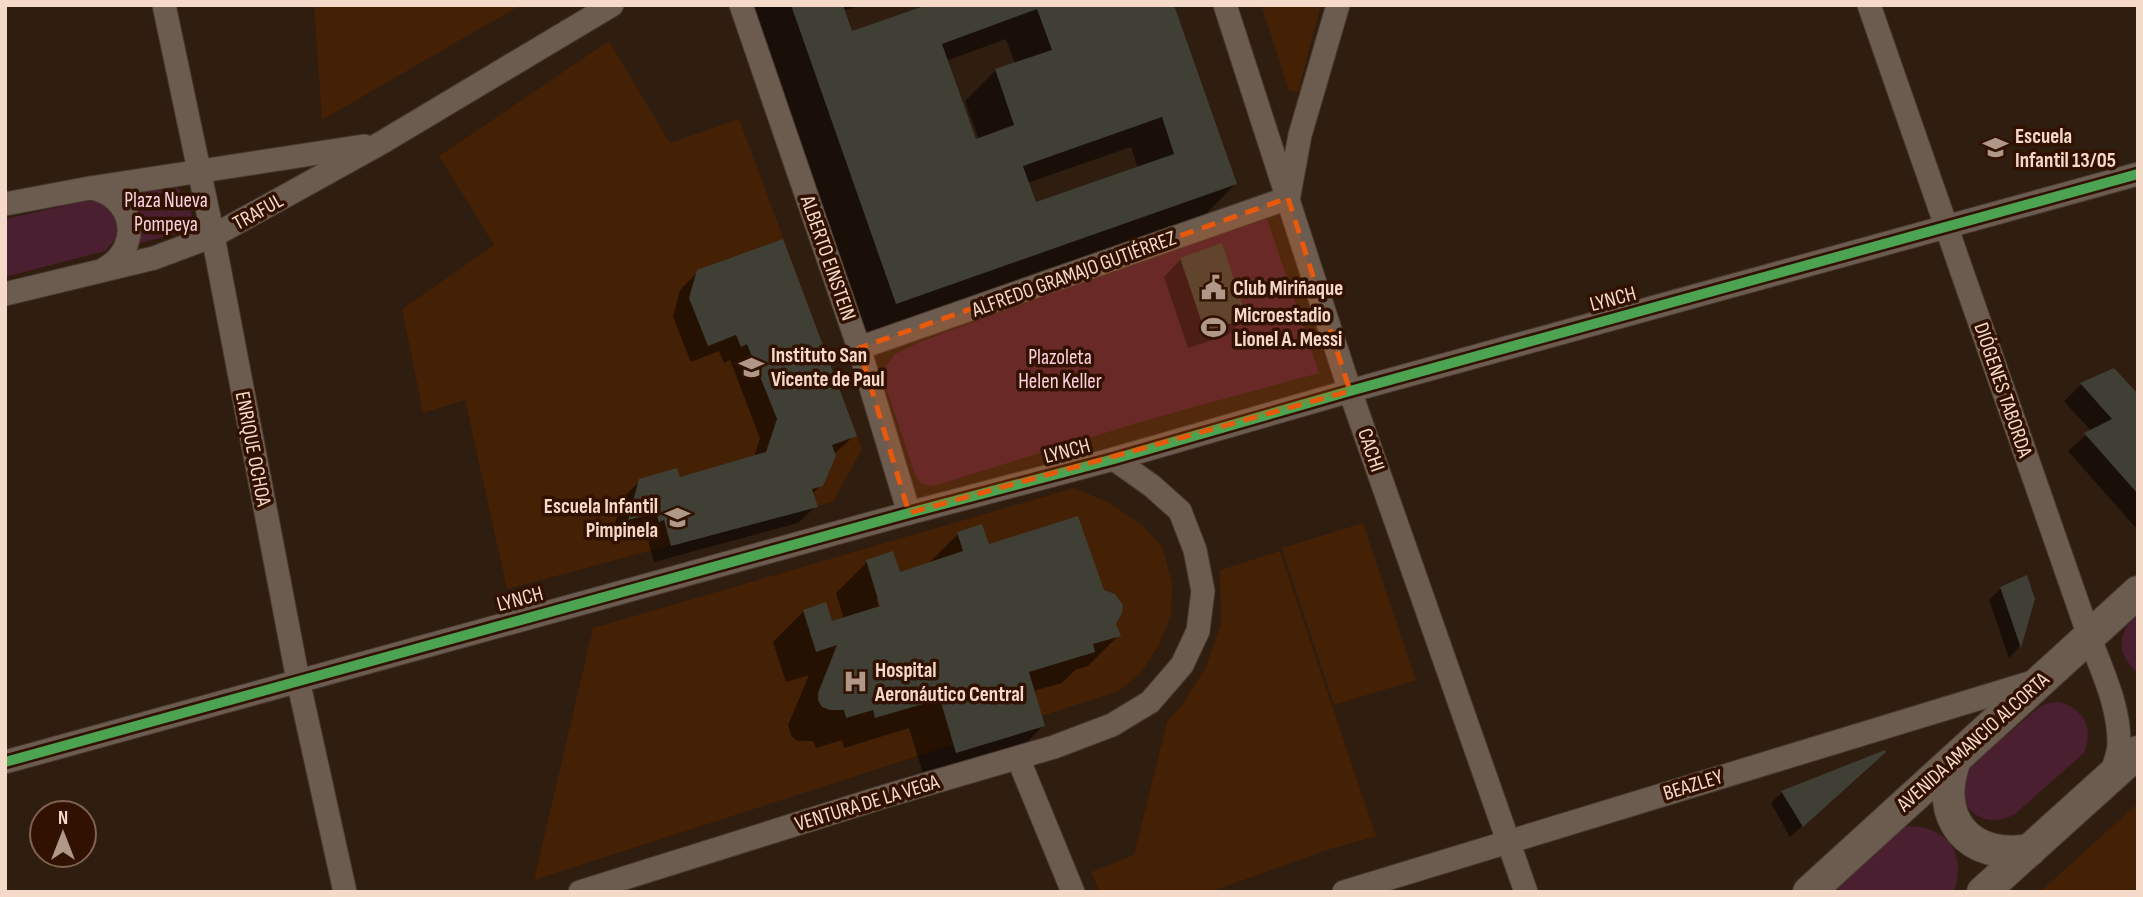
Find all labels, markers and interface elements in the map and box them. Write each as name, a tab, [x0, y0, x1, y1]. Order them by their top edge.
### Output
place label: Escuela Infantil 13/05	[2015, 124, 2116, 173]
school or university icon: Escuela Infantil 13/05	[1981, 134, 2009, 162]
park label: Plaza Nueva Pompeya	[124, 188, 208, 237]
street label: TRAFUL	[229, 188, 288, 236]
street label: ALBERTO EINSTEIN	[795, 191, 861, 324]
street label: ALFREDO GRAMAJO GUTIÉRREZ	[968, 225, 1180, 323]
public building icon: Club Miriñaque	[1199, 274, 1227, 302]
place label: Club Miriñaque	[1233, 276, 1343, 301]
street label: LYNCH	[1587, 281, 1639, 317]
place label: Microestadio Lionel A. Messi	[1234, 303, 1342, 352]
sports icon: Microestadio Lionel A. Messi	[1200, 313, 1228, 341]
street label: DIÓGENES TABORDA	[1968, 319, 2038, 462]
place label: Instituto San Vicente de Paul	[771, 343, 885, 392]
park label: Plazoleta Helen Keller	[1018, 345, 1102, 394]
school or university icon: Instituto San Vicente de Paul	[737, 353, 765, 381]
street label: ENRIQUE OCHOA	[230, 389, 277, 510]
street label: CACHI	[1352, 425, 1390, 475]
street label: LYNCH	[1041, 433, 1093, 469]
place label: Escuela Infantil Pimpinela	[544, 494, 658, 543]
school or university icon: Escuela Infantil Pimpinela	[664, 504, 692, 532]
street label: LYNCH	[494, 581, 546, 617]
place label: Hospital Aeronáutico Central	[874, 658, 1024, 707]
street label: AVENIDA AMANCIO ALCORTA	[1891, 666, 2055, 818]
hospital icon: Hospital Aeronáutico Central	[841, 668, 869, 696]
street label: BEAZLEY	[1660, 764, 1726, 806]
street label: VENTURA DE LA VEGA	[792, 769, 943, 837]
north arrow	[28, 799, 98, 869]
text: N	[58, 807, 68, 830]

